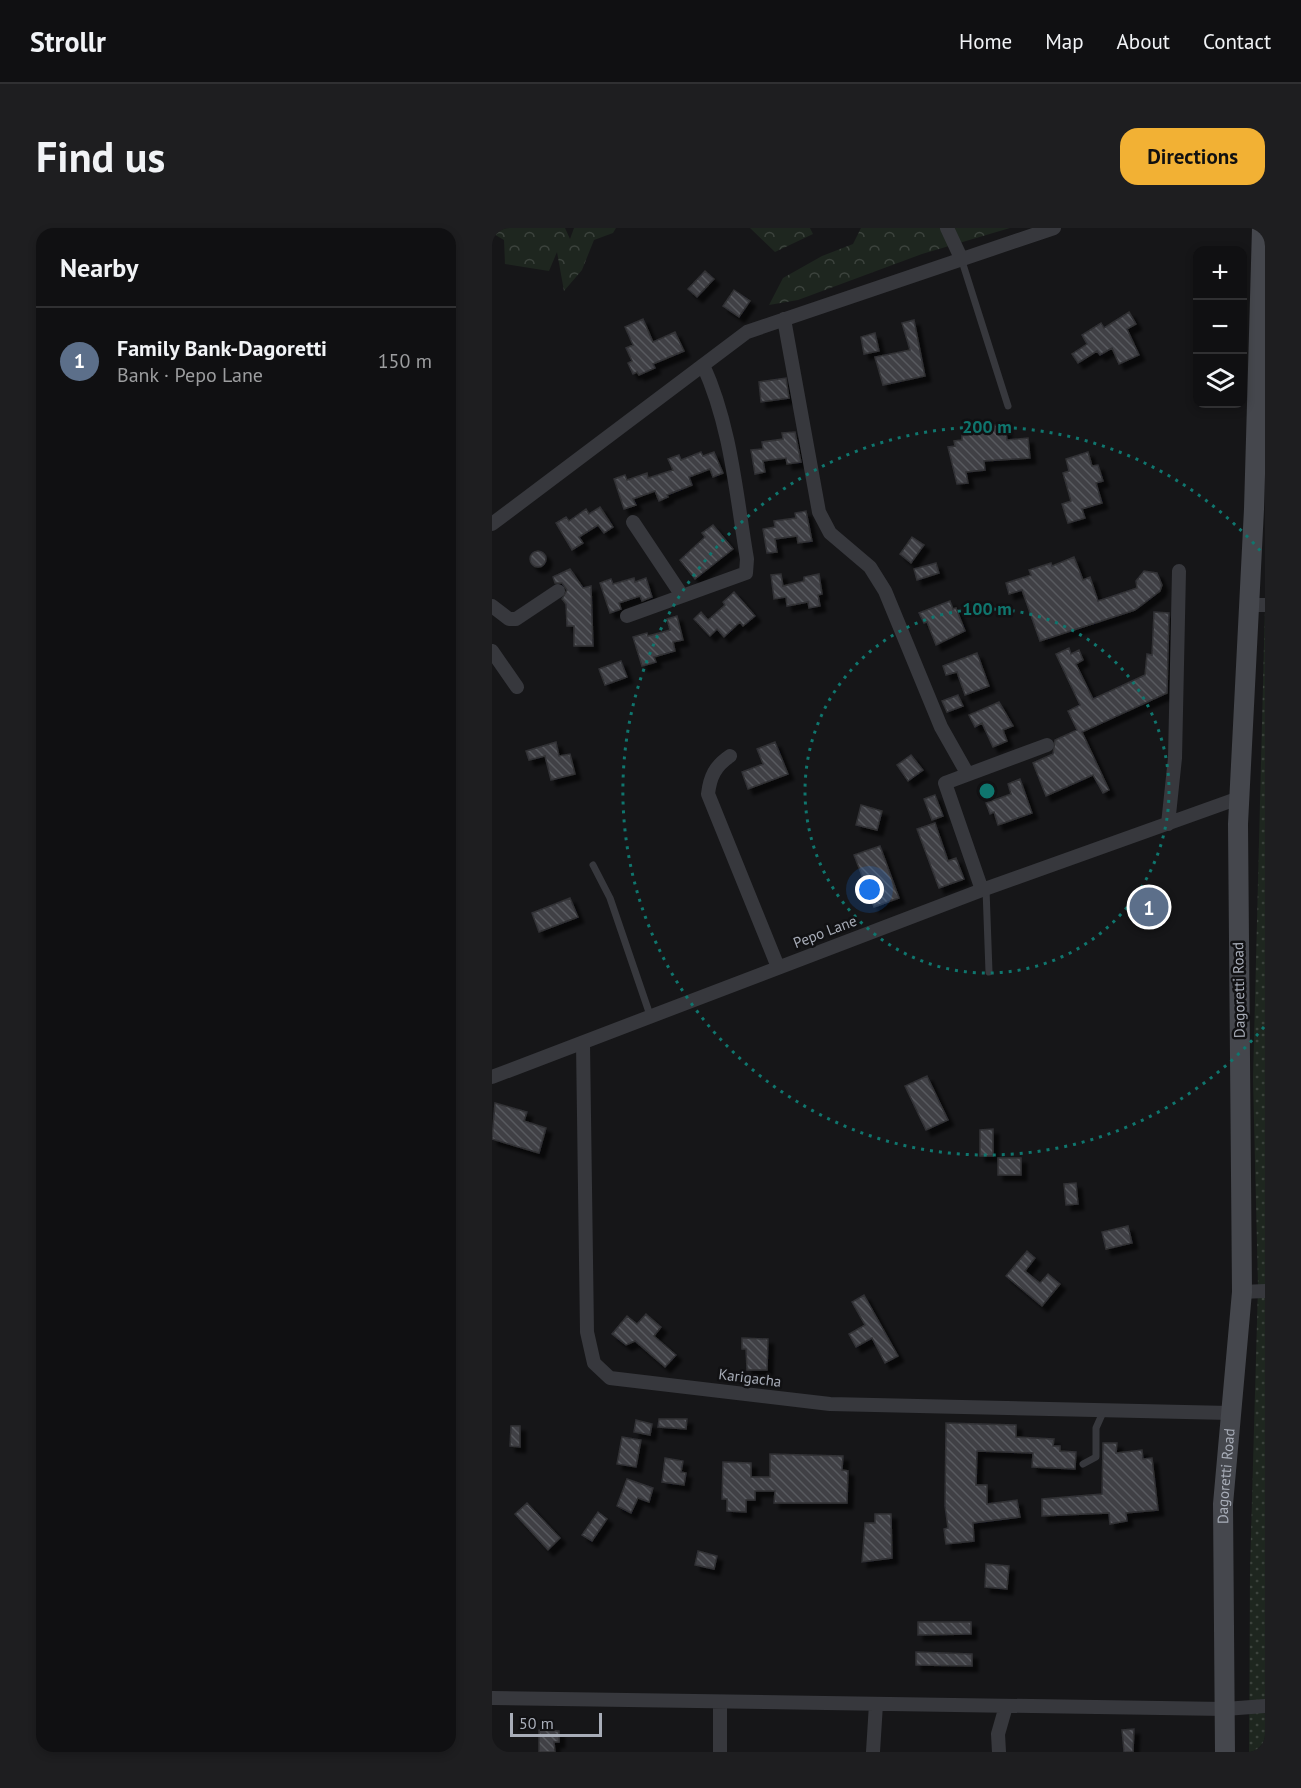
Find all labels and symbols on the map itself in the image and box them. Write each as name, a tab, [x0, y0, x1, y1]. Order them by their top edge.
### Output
text: 200 m	[962, 415, 1012, 438]
text: 100 m	[962, 597, 1012, 620]
centre of rings	[977, 781, 997, 801]
your location	[855, 875, 884, 904]
pin: 1	[1130, 884, 1168, 930]
street label: Pepo Lane	[790, 911, 859, 952]
street label: Dagoretti Road	[1228, 942, 1249, 1038]
street label: Karigacha	[718, 1364, 783, 1391]
street label: Dagoretti Road	[1213, 1427, 1239, 1524]
scale bar	[510, 1710, 602, 1738]

